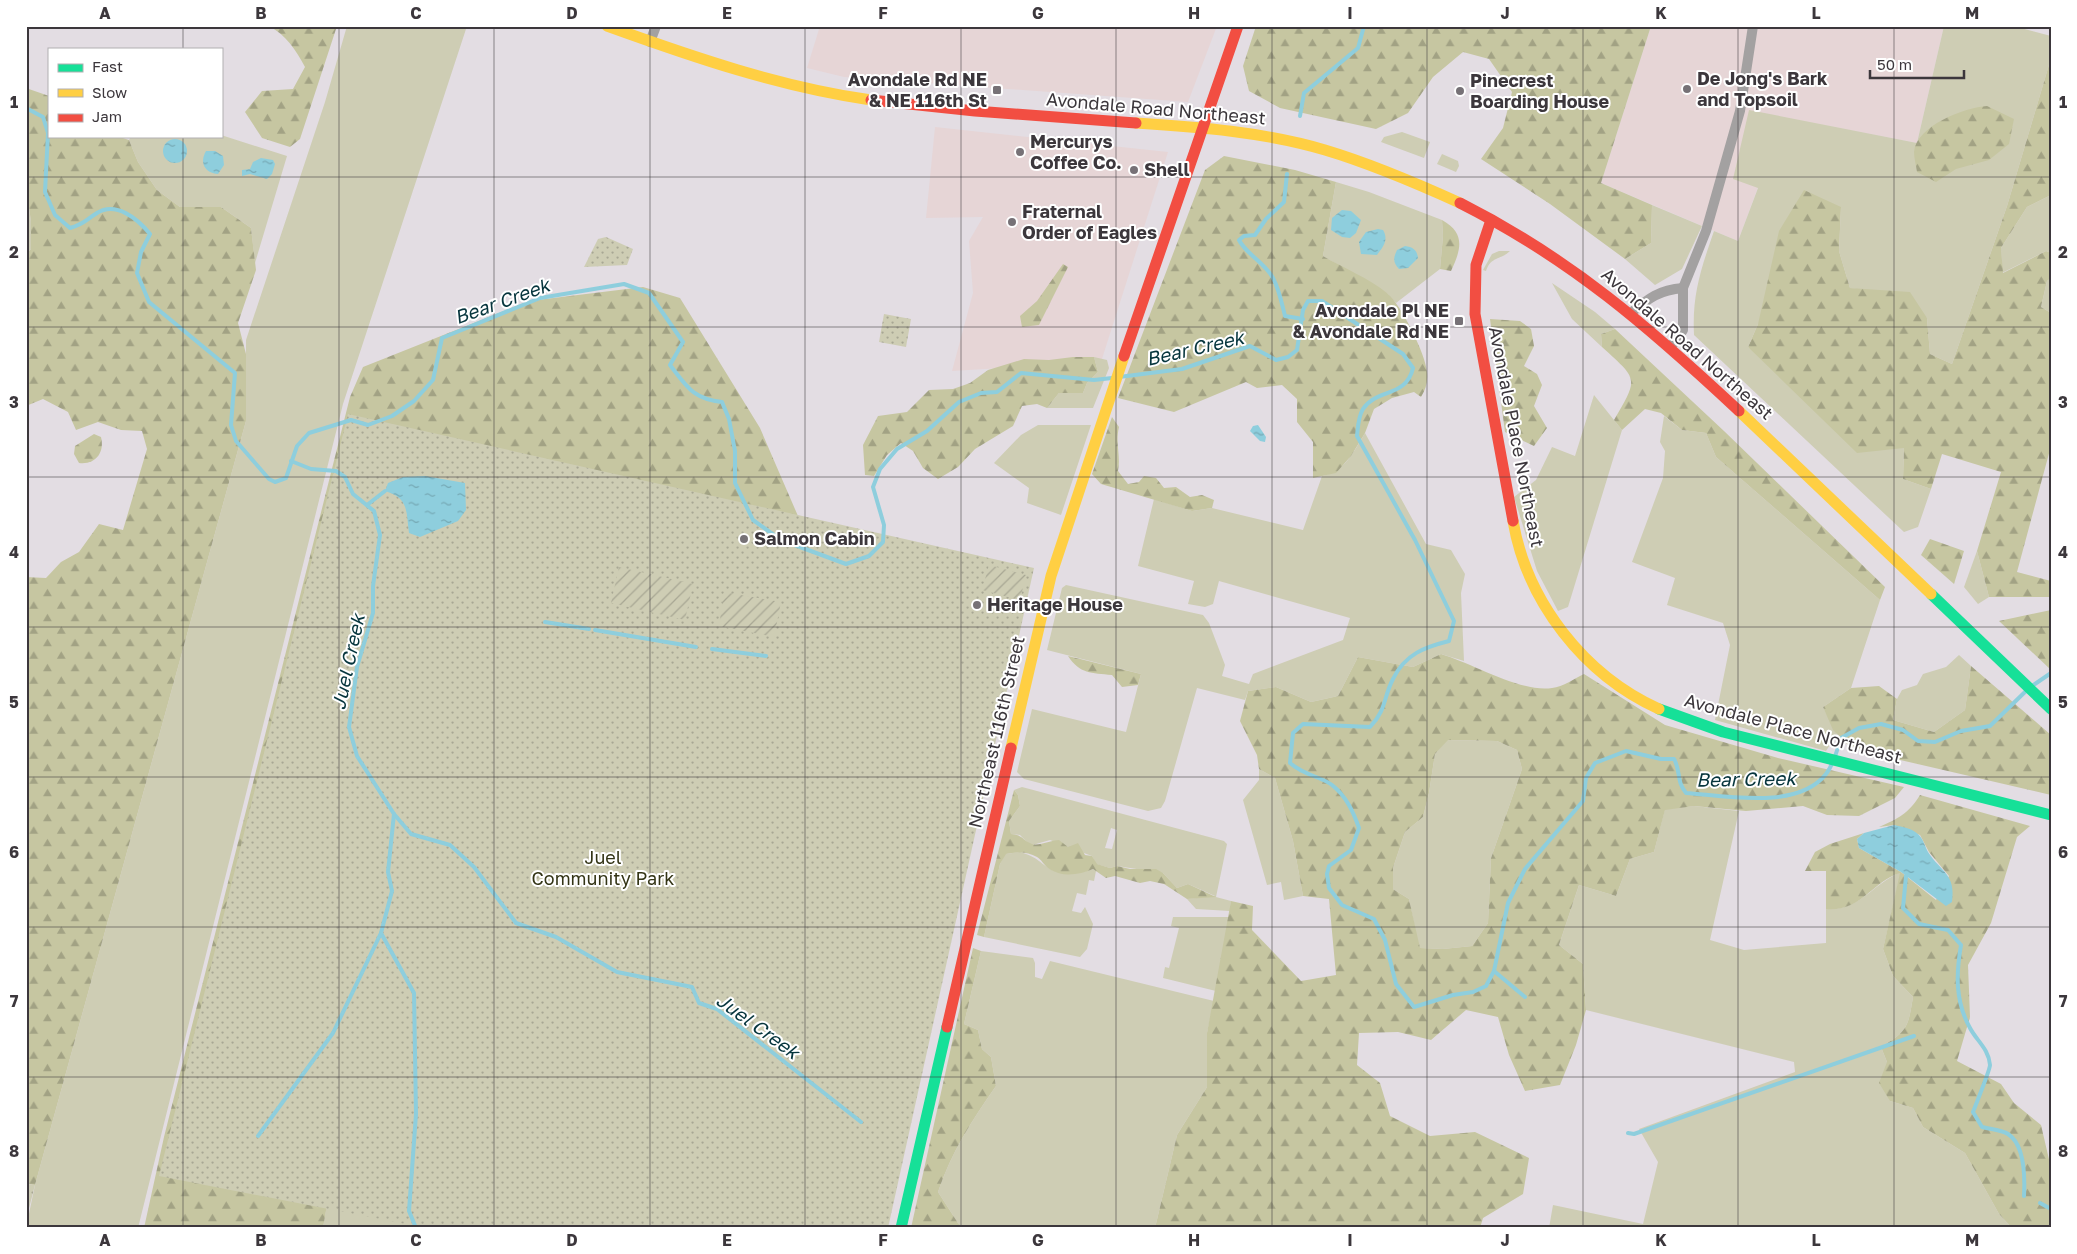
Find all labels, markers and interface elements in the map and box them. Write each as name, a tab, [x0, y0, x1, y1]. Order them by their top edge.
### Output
text: A	[99, 3, 111, 23]
text: B	[255, 3, 267, 23]
text: C	[410, 3, 422, 23]
text: D	[566, 3, 578, 23]
text: E	[722, 3, 732, 23]
text: F	[878, 3, 888, 23]
text: G	[1032, 3, 1044, 23]
text: H	[1188, 3, 1200, 23]
text: I	[1347, 3, 1353, 23]
text: J	[1500, 3, 1510, 23]
text: K	[1655, 3, 1667, 23]
text: L	[1811, 3, 1821, 23]
text: M	[1965, 3, 1979, 23]
legend	[48, 48, 222, 138]
scale bar	[1870, 48, 1963, 80]
text: 50 m	[1877, 55, 1912, 73]
text: Fast	[92, 57, 123, 75]
place label: De Jong's Bark and Topsoil	[1697, 67, 1828, 110]
place label: Avondale Rd NE & NE 116th St	[848, 68, 987, 111]
place label: Pinecrest Boarding House	[1470, 69, 1609, 112]
text: Slow	[92, 83, 127, 101]
marker: De Jong's Bark and Topsoil	[1681, 83, 1693, 95]
marker: Avondale Rd NE & NE 116th St	[991, 84, 1003, 96]
marker: Pinecrest Boarding House	[1454, 85, 1466, 97]
street label: Avondale Road Northeast	[1045, 87, 1267, 129]
text: 1	[10, 92, 18, 112]
text: 1	[2059, 92, 2067, 112]
text: Jam	[92, 107, 122, 125]
place label: Mercurys Coffee Co.	[1030, 130, 1122, 173]
marker: Mercurys Coffee Co.	[1014, 146, 1026, 158]
place label: Shell	[1144, 158, 1190, 180]
marker: Shell	[1128, 164, 1140, 176]
place label: Fraternal Order of Eagles	[1022, 200, 1157, 243]
marker: Fraternal Order of Eagles	[1006, 216, 1018, 228]
text: 2	[9, 242, 19, 262]
text: 2	[2058, 242, 2068, 262]
street label: Avondale Road Northeast	[1597, 263, 1778, 424]
water label: Bear Creek	[451, 272, 555, 328]
place label: Avondale Pl NE & Avondale Rd NE	[1293, 299, 1449, 342]
marker: Avondale Pl NE & Avondale Rd NE	[1453, 315, 1465, 327]
water label: Bear Creek	[1144, 325, 1248, 370]
street label: Avondale Place Northeast	[1485, 325, 1549, 549]
text: 3	[9, 392, 19, 412]
text: 3	[2058, 392, 2068, 412]
place label: Salmon Cabin	[754, 527, 875, 549]
marker: Salmon Cabin	[738, 533, 750, 545]
text: 4	[9, 542, 19, 562]
text: 4	[2058, 542, 2068, 562]
place label: Heritage House	[987, 593, 1123, 615]
marker: Heritage House	[971, 599, 983, 611]
water label: Juel Creek	[326, 610, 369, 712]
street label: Northeast 116th Street	[963, 634, 1029, 830]
street label: Avondale Place Northeast	[1682, 688, 1904, 768]
text: 5	[9, 692, 19, 712]
text: 5	[2058, 692, 2068, 712]
water label: Bear Creek	[1696, 766, 1798, 791]
text: 6	[9, 842, 19, 862]
text: 6	[2058, 842, 2068, 862]
park label: Juel Community Park	[532, 846, 674, 889]
water label: Juel Creek	[712, 988, 806, 1065]
text: 7	[10, 991, 19, 1011]
text: 7	[2059, 991, 2068, 1011]
text: 8	[9, 1141, 19, 1161]
text: 8	[2058, 1141, 2068, 1161]
text: A	[99, 1230, 111, 1250]
text: B	[255, 1230, 267, 1250]
text: C	[410, 1230, 422, 1250]
text: D	[566, 1230, 578, 1250]
text: E	[722, 1230, 732, 1250]
text: F	[878, 1230, 888, 1250]
text: G	[1032, 1230, 1044, 1250]
text: H	[1188, 1230, 1200, 1250]
text: I	[1347, 1230, 1353, 1250]
text: J	[1500, 1230, 1510, 1250]
text: K	[1655, 1230, 1667, 1250]
text: L	[1811, 1230, 1821, 1250]
text: M	[1965, 1230, 1979, 1250]

